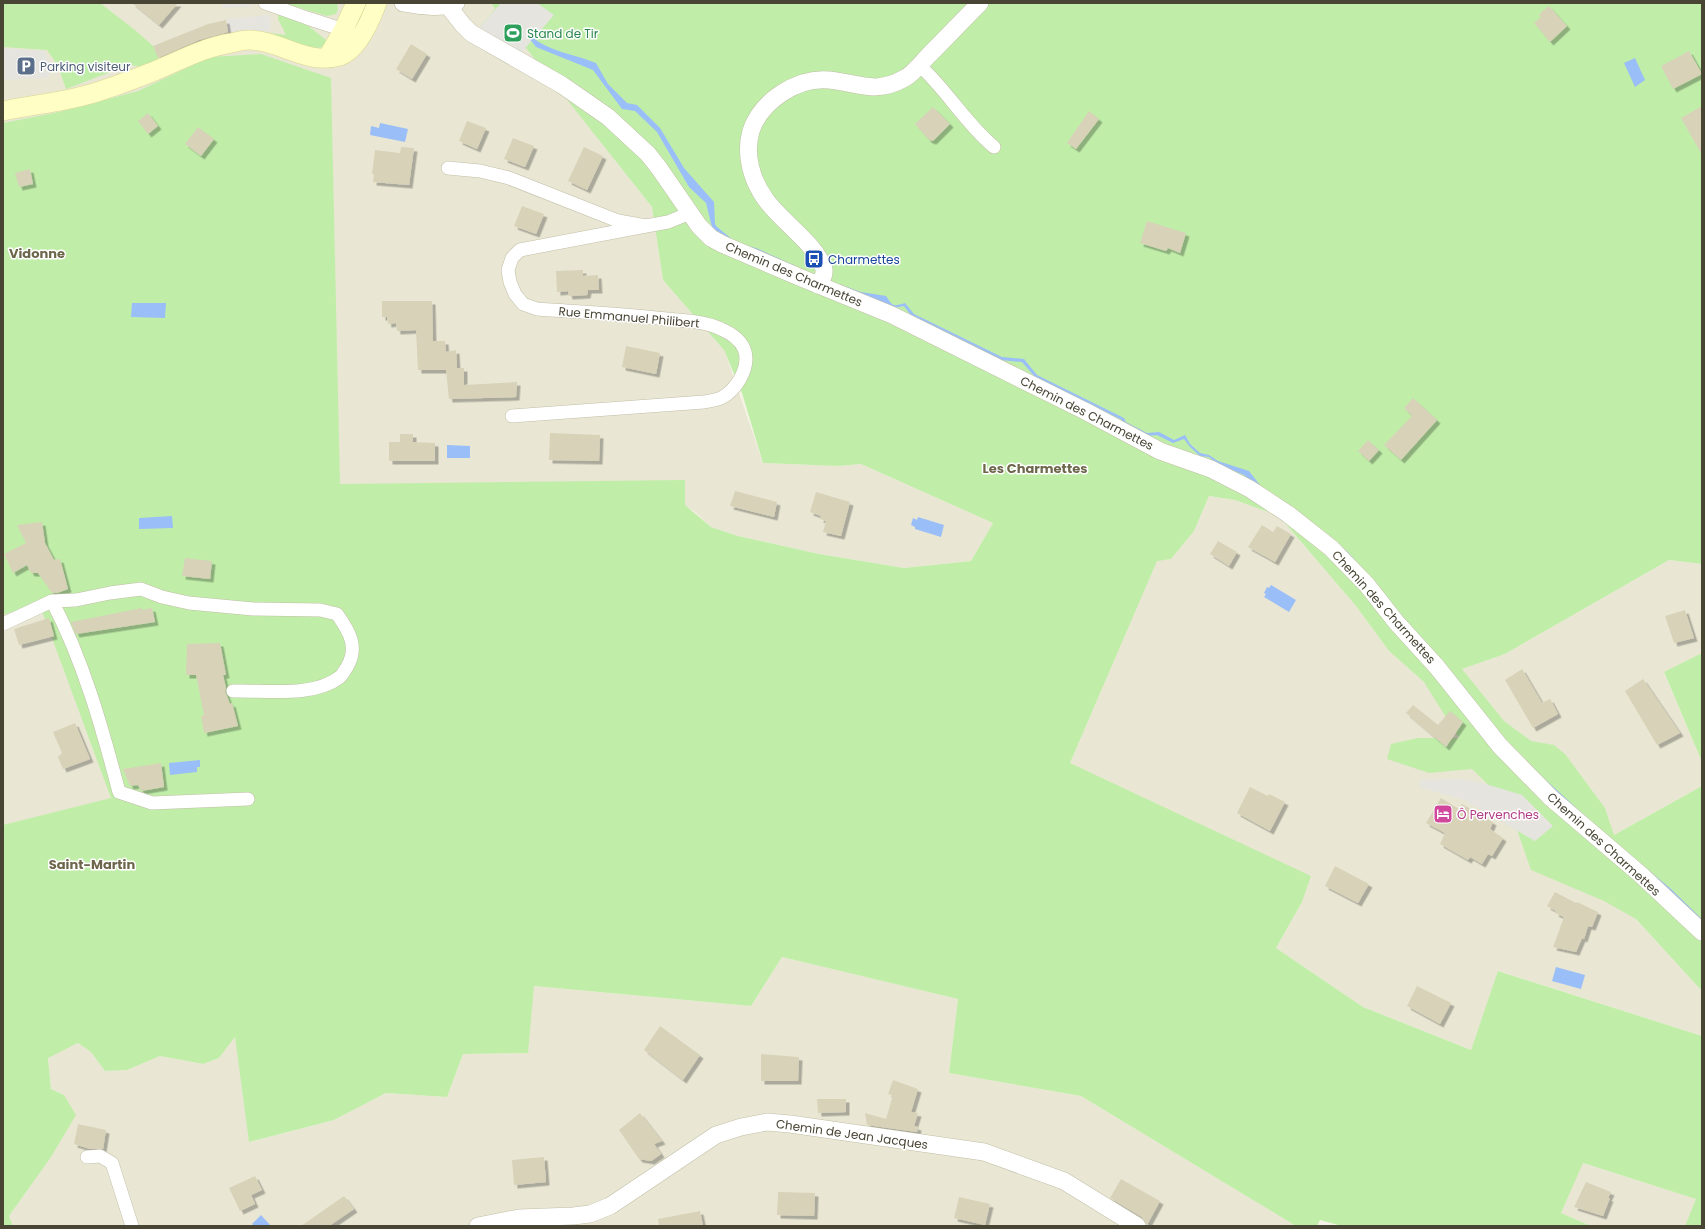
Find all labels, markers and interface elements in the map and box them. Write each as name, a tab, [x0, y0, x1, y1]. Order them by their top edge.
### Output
sports icon: Stand de Tir	[502, 22, 524, 44]
place label: Stand de Tir	[527, 25, 599, 42]
parking icon: Parking visiteur	[15, 55, 37, 77]
place label: Parking visiteur	[40, 58, 131, 75]
street label: Chemin des Charmettes	[723, 237, 865, 311]
district label: Vidonne	[9, 244, 65, 263]
bus stop icon: Charmettes	[803, 248, 825, 270]
place label: Charmettes	[828, 251, 900, 268]
street label: Rue Emmanuel Philibert	[558, 302, 700, 332]
street label: Chemin des Charmettes	[1017, 372, 1157, 454]
district label: Les Charmettes	[983, 459, 1087, 478]
street label: Chemin des Charmettes	[1328, 547, 1440, 667]
street label: Chemin des Charmettes	[1544, 788, 1664, 900]
hotel icon: Ô Pervenches	[1432, 803, 1454, 825]
place label: Ô Pervenches	[1457, 806, 1539, 823]
district label: Saint-Martin	[49, 855, 135, 874]
street label: Chemin de Jean Jacques	[775, 1115, 929, 1153]

